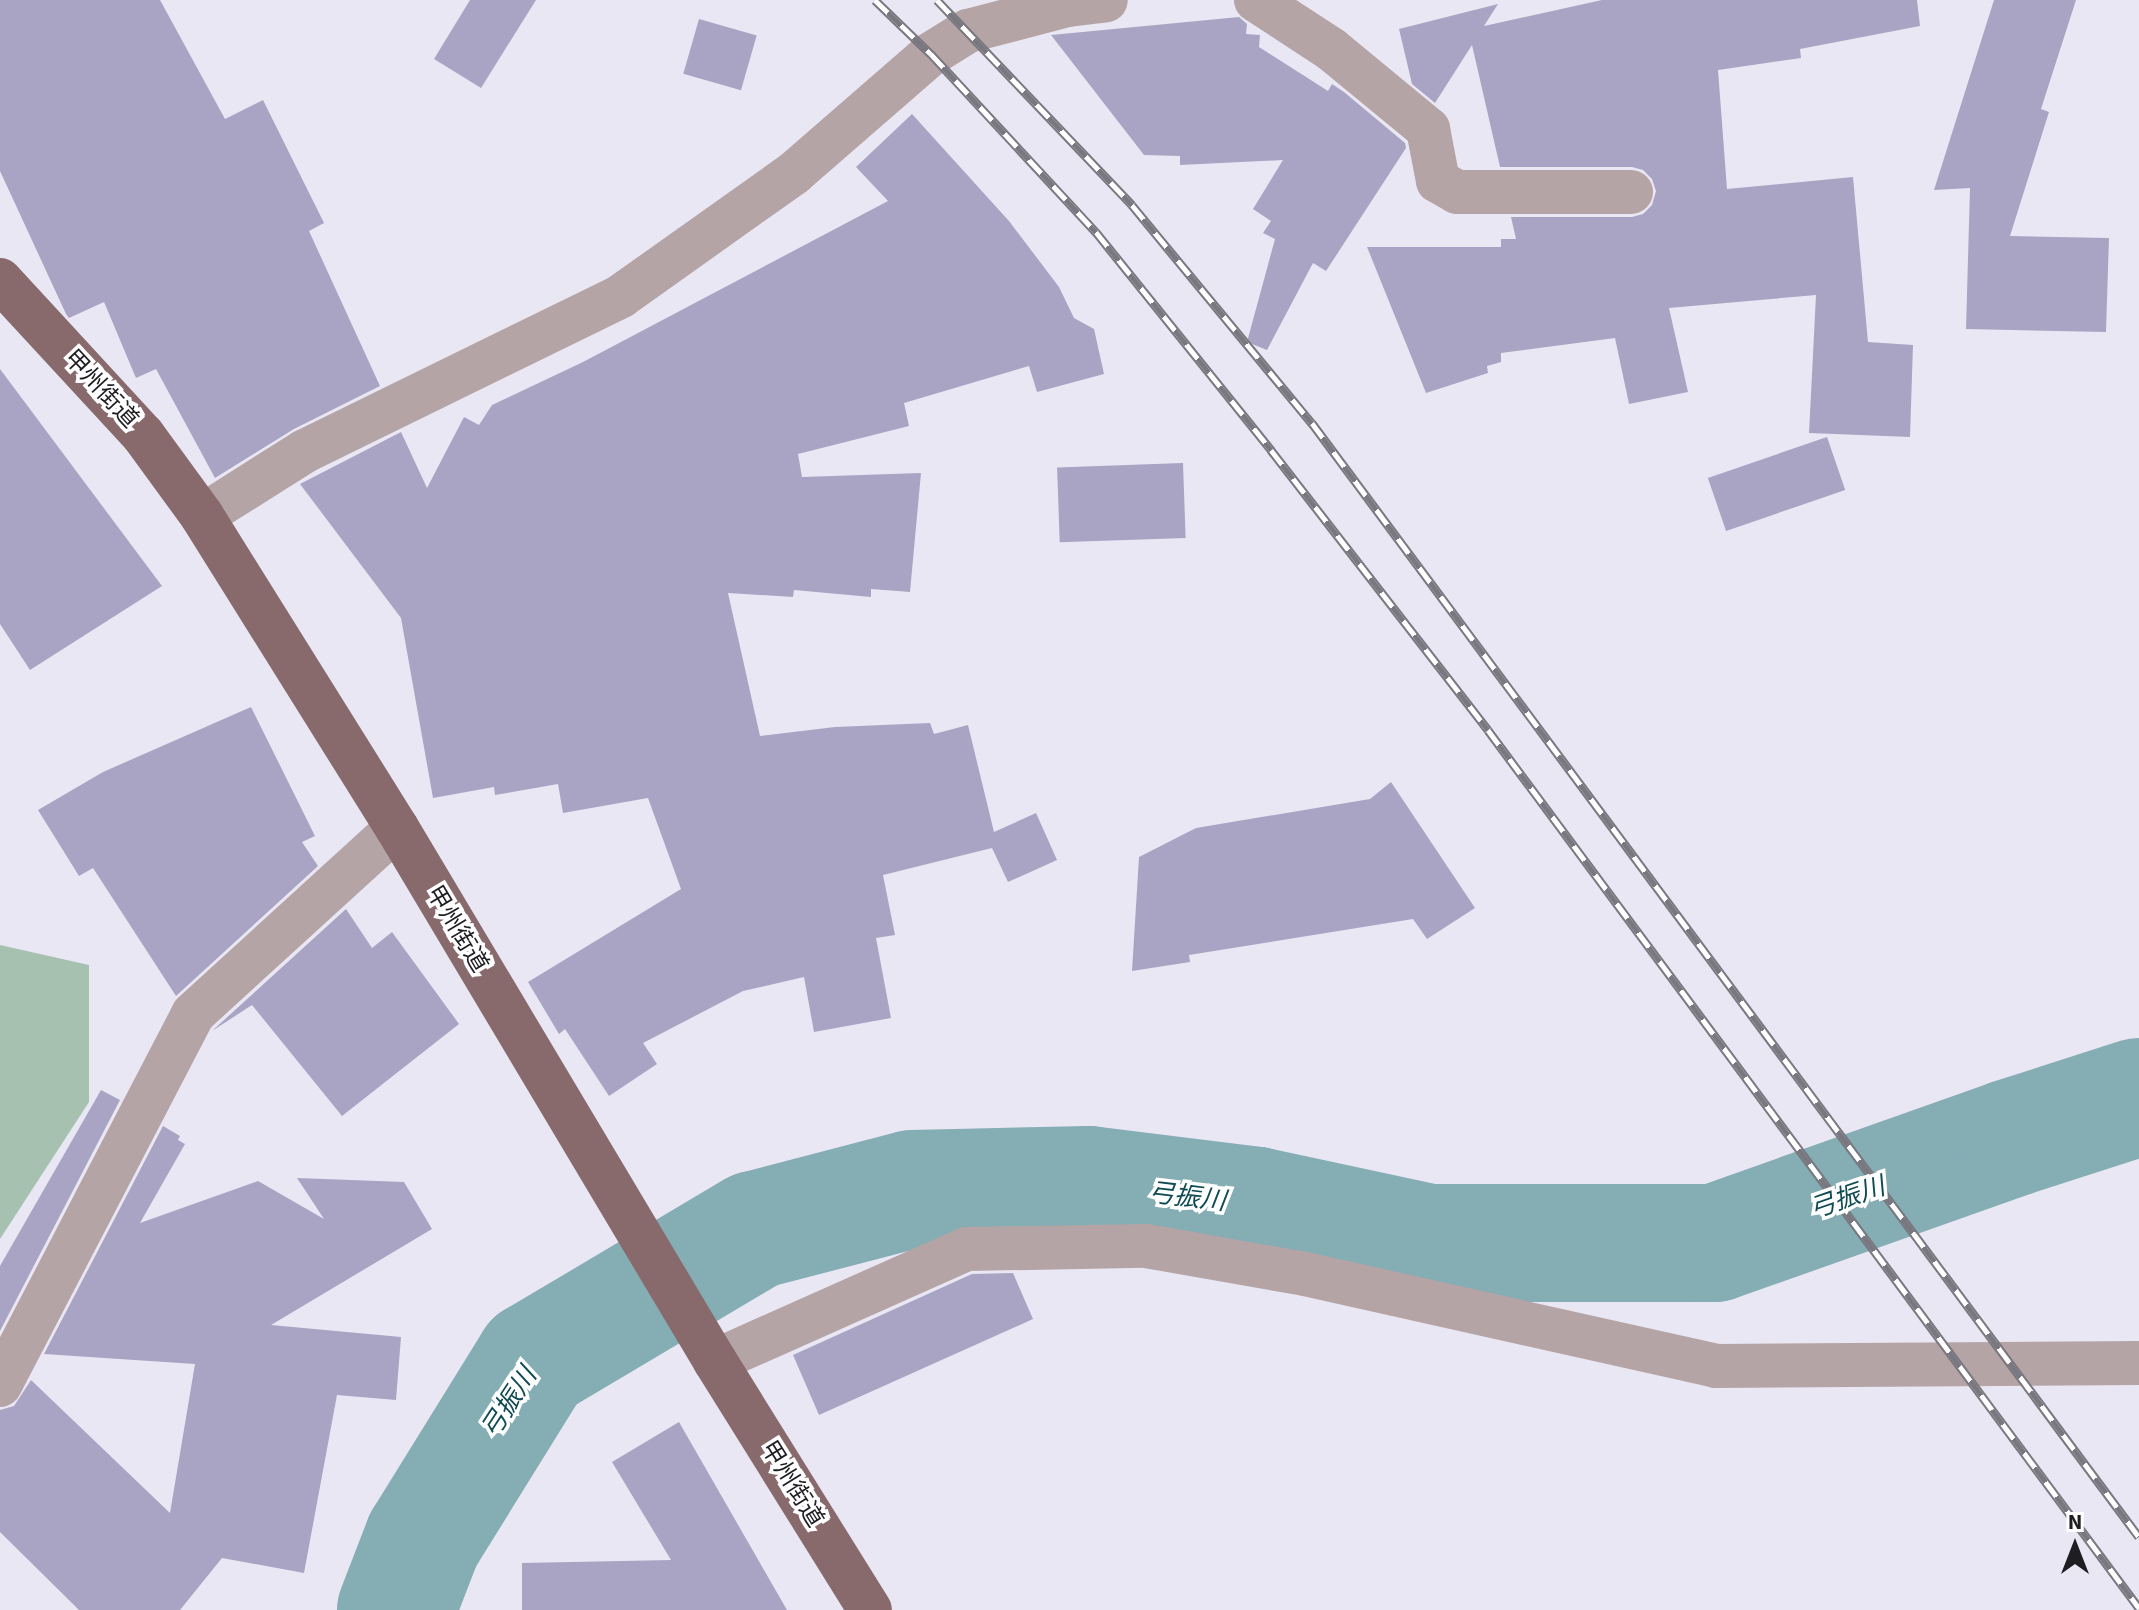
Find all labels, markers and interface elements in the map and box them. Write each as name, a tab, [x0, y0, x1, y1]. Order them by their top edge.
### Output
street label: 甲州街道	[58, 344, 144, 434]
street label: 甲州街道	[420, 880, 494, 978]
water label: 弓振川	[1805, 1171, 1889, 1225]
water label: 弓振川	[1146, 1177, 1228, 1217]
water label: 弓振川	[475, 1362, 543, 1444]
street label: 甲州街道	[754, 1436, 830, 1532]
north arrow	[2035, 1506, 2115, 1586]
text: N	[2068, 1506, 2082, 1538]

